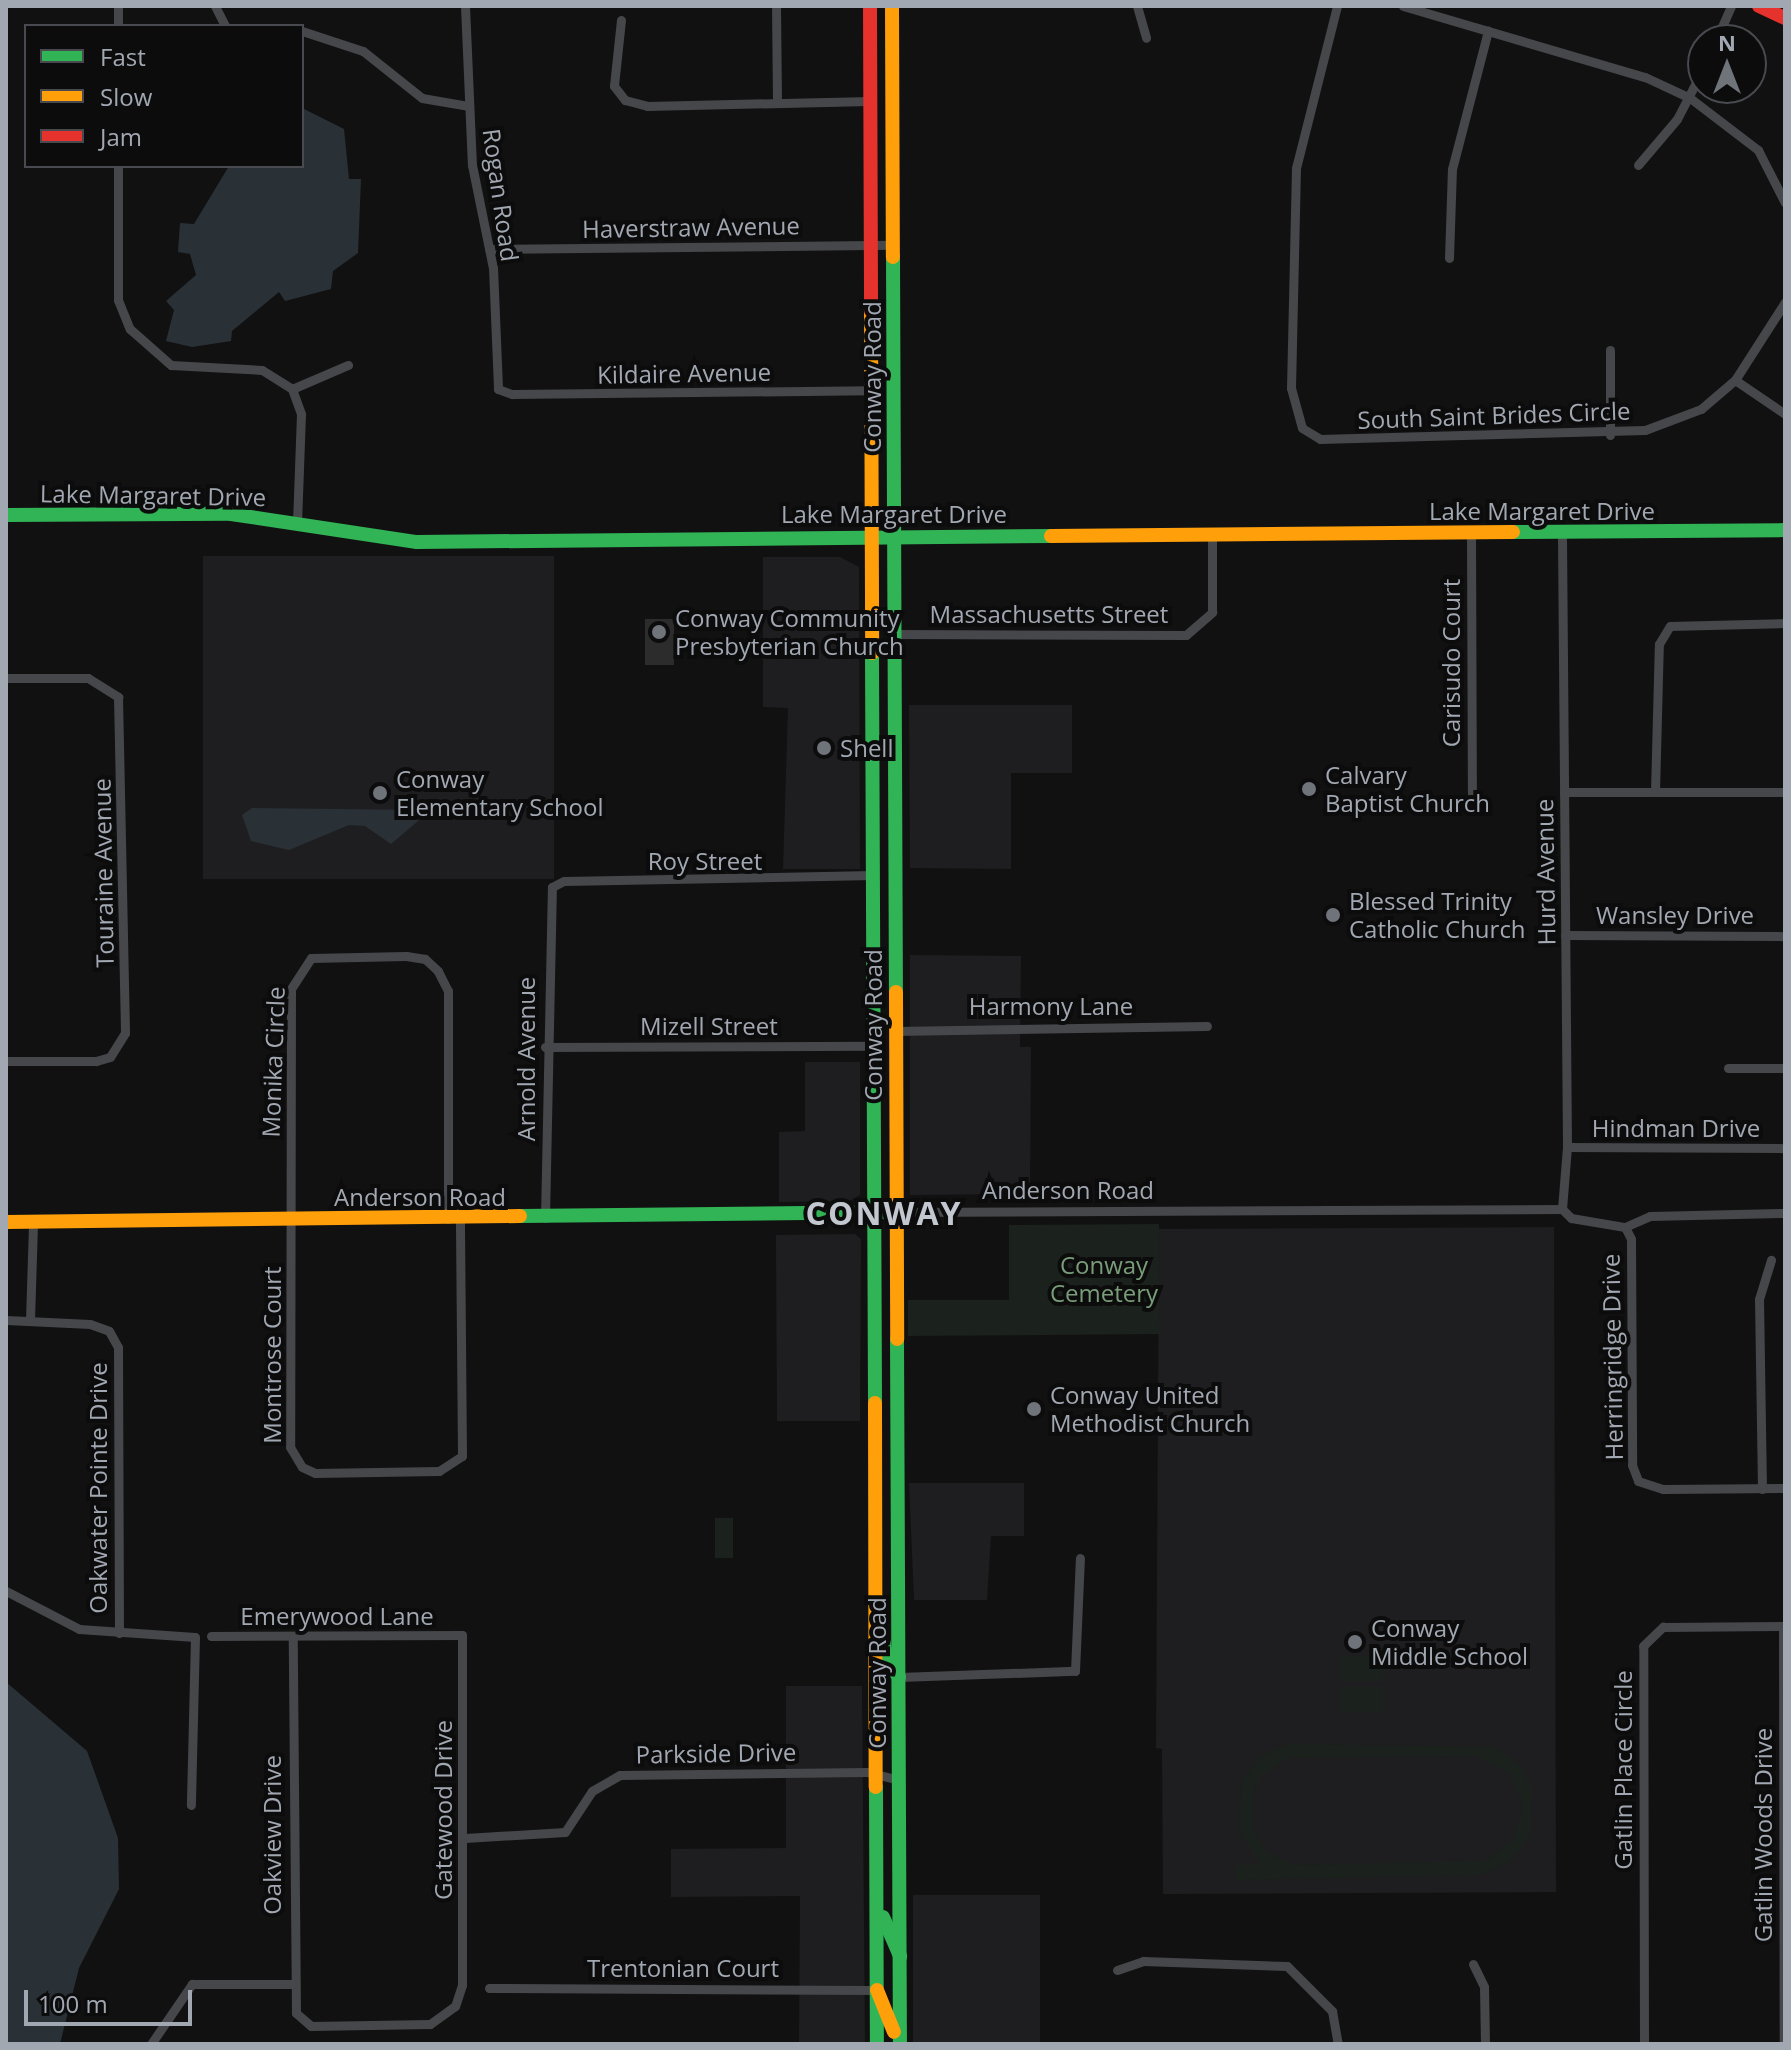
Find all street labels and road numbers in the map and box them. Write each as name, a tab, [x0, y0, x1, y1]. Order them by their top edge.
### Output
street label: Rogan Road	[477, 127, 525, 263]
street label: Haverstraw Avenue	[582, 211, 800, 243]
street label: Conway Road	[858, 301, 886, 453]
street label: Kildaire Avenue	[597, 357, 771, 389]
street label: South Saint Brides Circle	[1357, 396, 1631, 434]
street label: Lake Margaret Drive	[40, 479, 266, 511]
street label: Lake Margaret Drive	[1429, 497, 1655, 525]
street label: Lake Margaret Drive	[781, 500, 1007, 528]
street label: Carisudo Court	[1437, 579, 1465, 747]
street label: Massachusetts Street	[930, 600, 1168, 628]
street label: Touraine Avenue	[87, 778, 119, 968]
street label: Hurd Avenue	[1529, 798, 1561, 946]
street label: Roy Street	[648, 847, 762, 875]
street label: Wansley Drive	[1596, 901, 1754, 929]
street label: Conway Road	[859, 949, 887, 1101]
street label: Arnold Avenue	[512, 977, 540, 1141]
street label: Monika Circle	[256, 986, 290, 1138]
street label: Harmony Lane	[969, 992, 1133, 1020]
street label: Mizell Street	[640, 1012, 778, 1040]
street label: Hindman Drive	[1592, 1114, 1760, 1142]
street label: Anderson Road	[982, 1176, 1154, 1204]
street label: Anderson Road	[334, 1183, 506, 1211]
street label: Herringridge Drive	[1596, 1253, 1628, 1461]
street label: Montrose Court	[258, 1266, 286, 1444]
street label: Oakwater Pointe Drive	[84, 1362, 112, 1614]
street label: Conway Road	[863, 1597, 891, 1749]
street label: Emerywood Lane	[240, 1602, 434, 1630]
street label: Gatlin Place Circle	[1609, 1670, 1637, 1870]
street label: Gatewood Drive	[429, 1720, 457, 1900]
street label: Gatlin Woods Drive	[1749, 1728, 1777, 1942]
street label: Parkside Drive	[635, 1737, 797, 1769]
street label: Oakview Drive	[258, 1755, 286, 1915]
street label: Trentonian Court	[587, 1954, 779, 1982]

